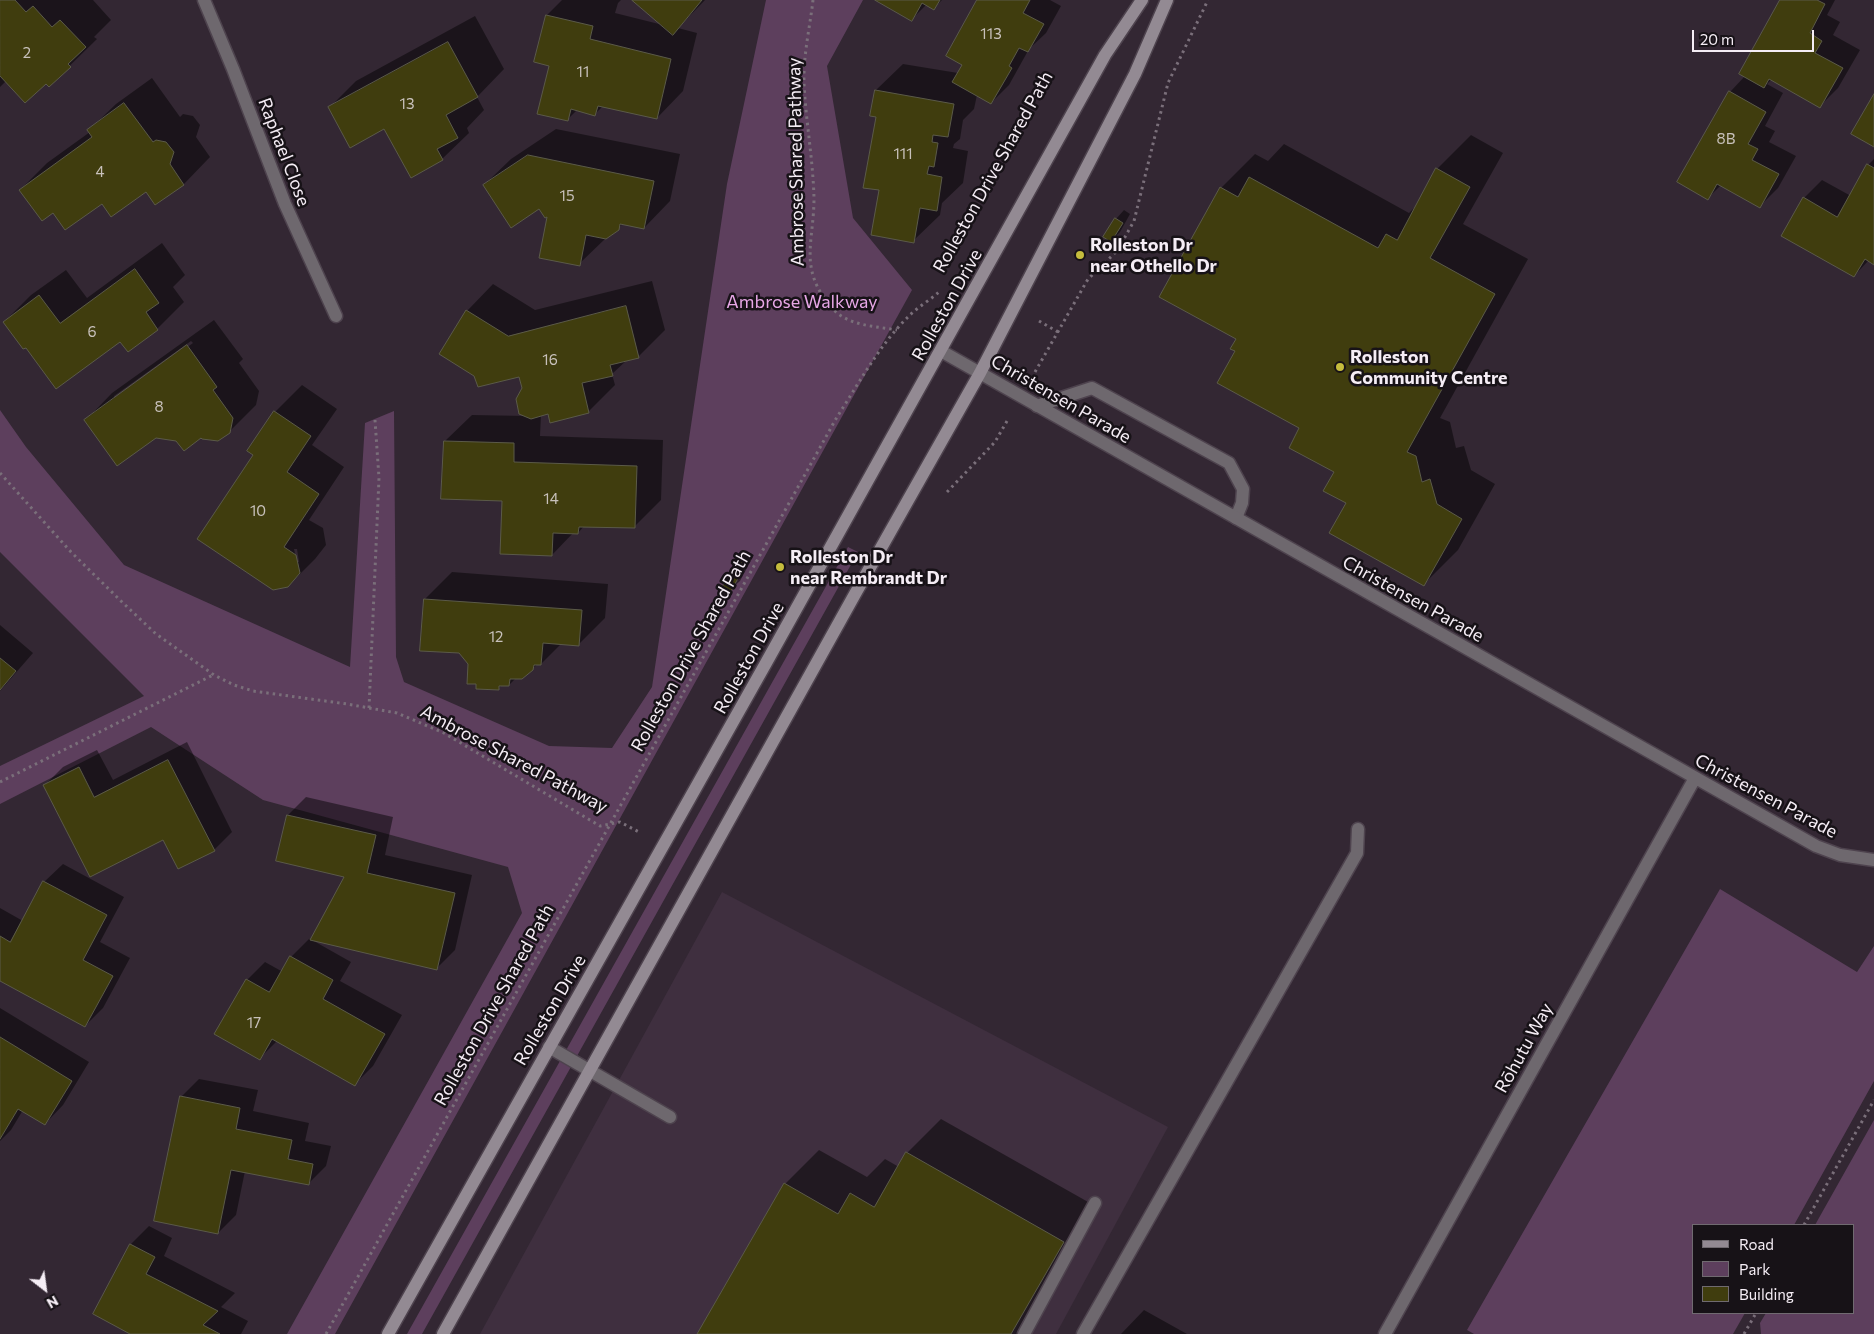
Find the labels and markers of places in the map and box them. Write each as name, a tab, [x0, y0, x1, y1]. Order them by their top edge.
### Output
place label: Rolleston Dr near Othello Dr	[1090, 234, 1217, 276]
marker: Rolleston Dr near Othello Dr	[1074, 249, 1086, 261]
place label: Rolleston Community Centre	[1350, 346, 1508, 388]
marker: Rolleston Community Centre	[1334, 361, 1346, 373]
place label: Rolleston Dr near Rembrandt Dr	[790, 546, 947, 588]
marker: Rolleston Dr near Rembrandt Dr	[774, 561, 786, 573]

